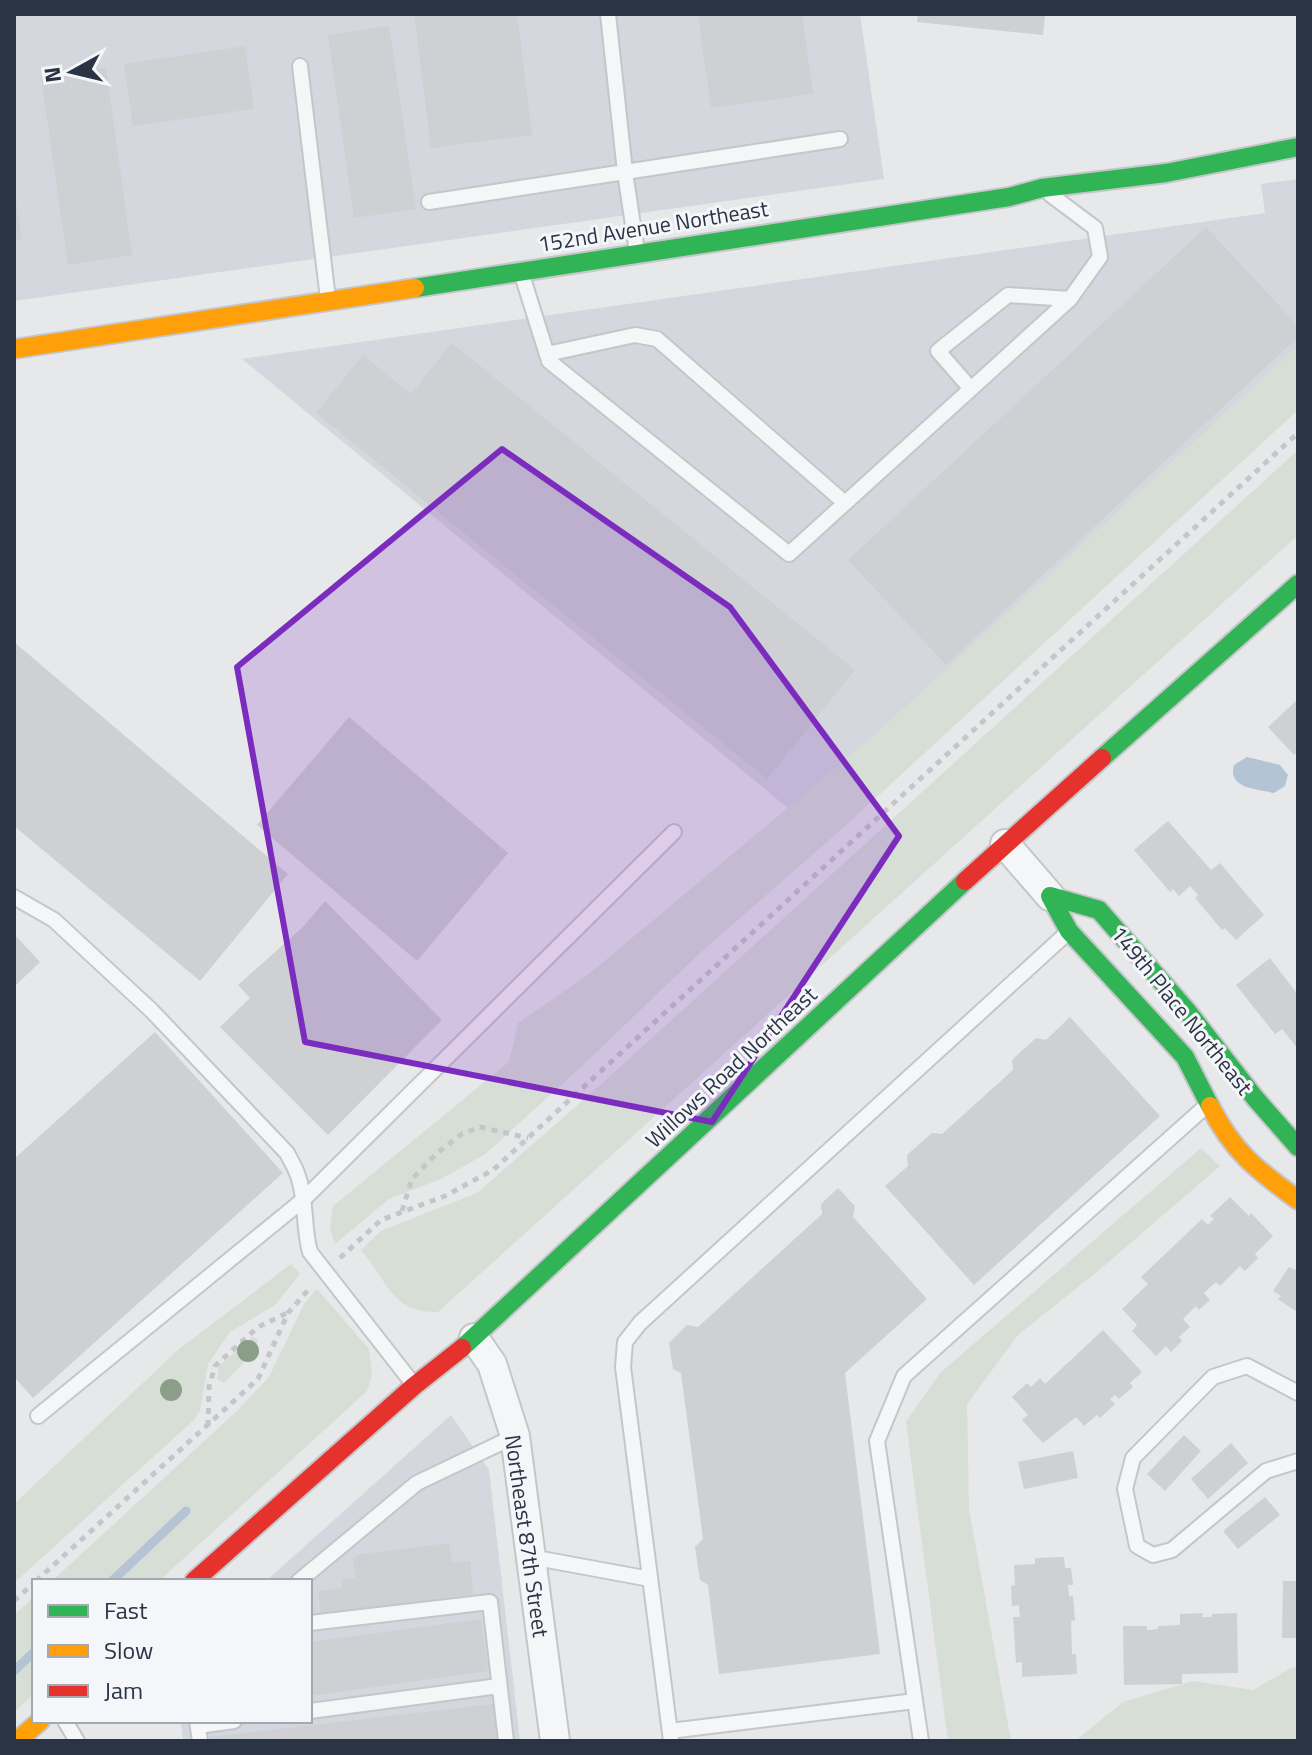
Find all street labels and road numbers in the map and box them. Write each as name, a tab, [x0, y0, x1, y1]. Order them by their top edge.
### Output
street label: 152nd Avenue Northeast	[536, 191, 771, 261]
street label: 149th Place Northeast	[1103, 918, 1261, 1102]
street label: Willows Road Northeast	[638, 978, 825, 1156]
street label: Northeast 87th Street	[496, 1433, 558, 1640]

